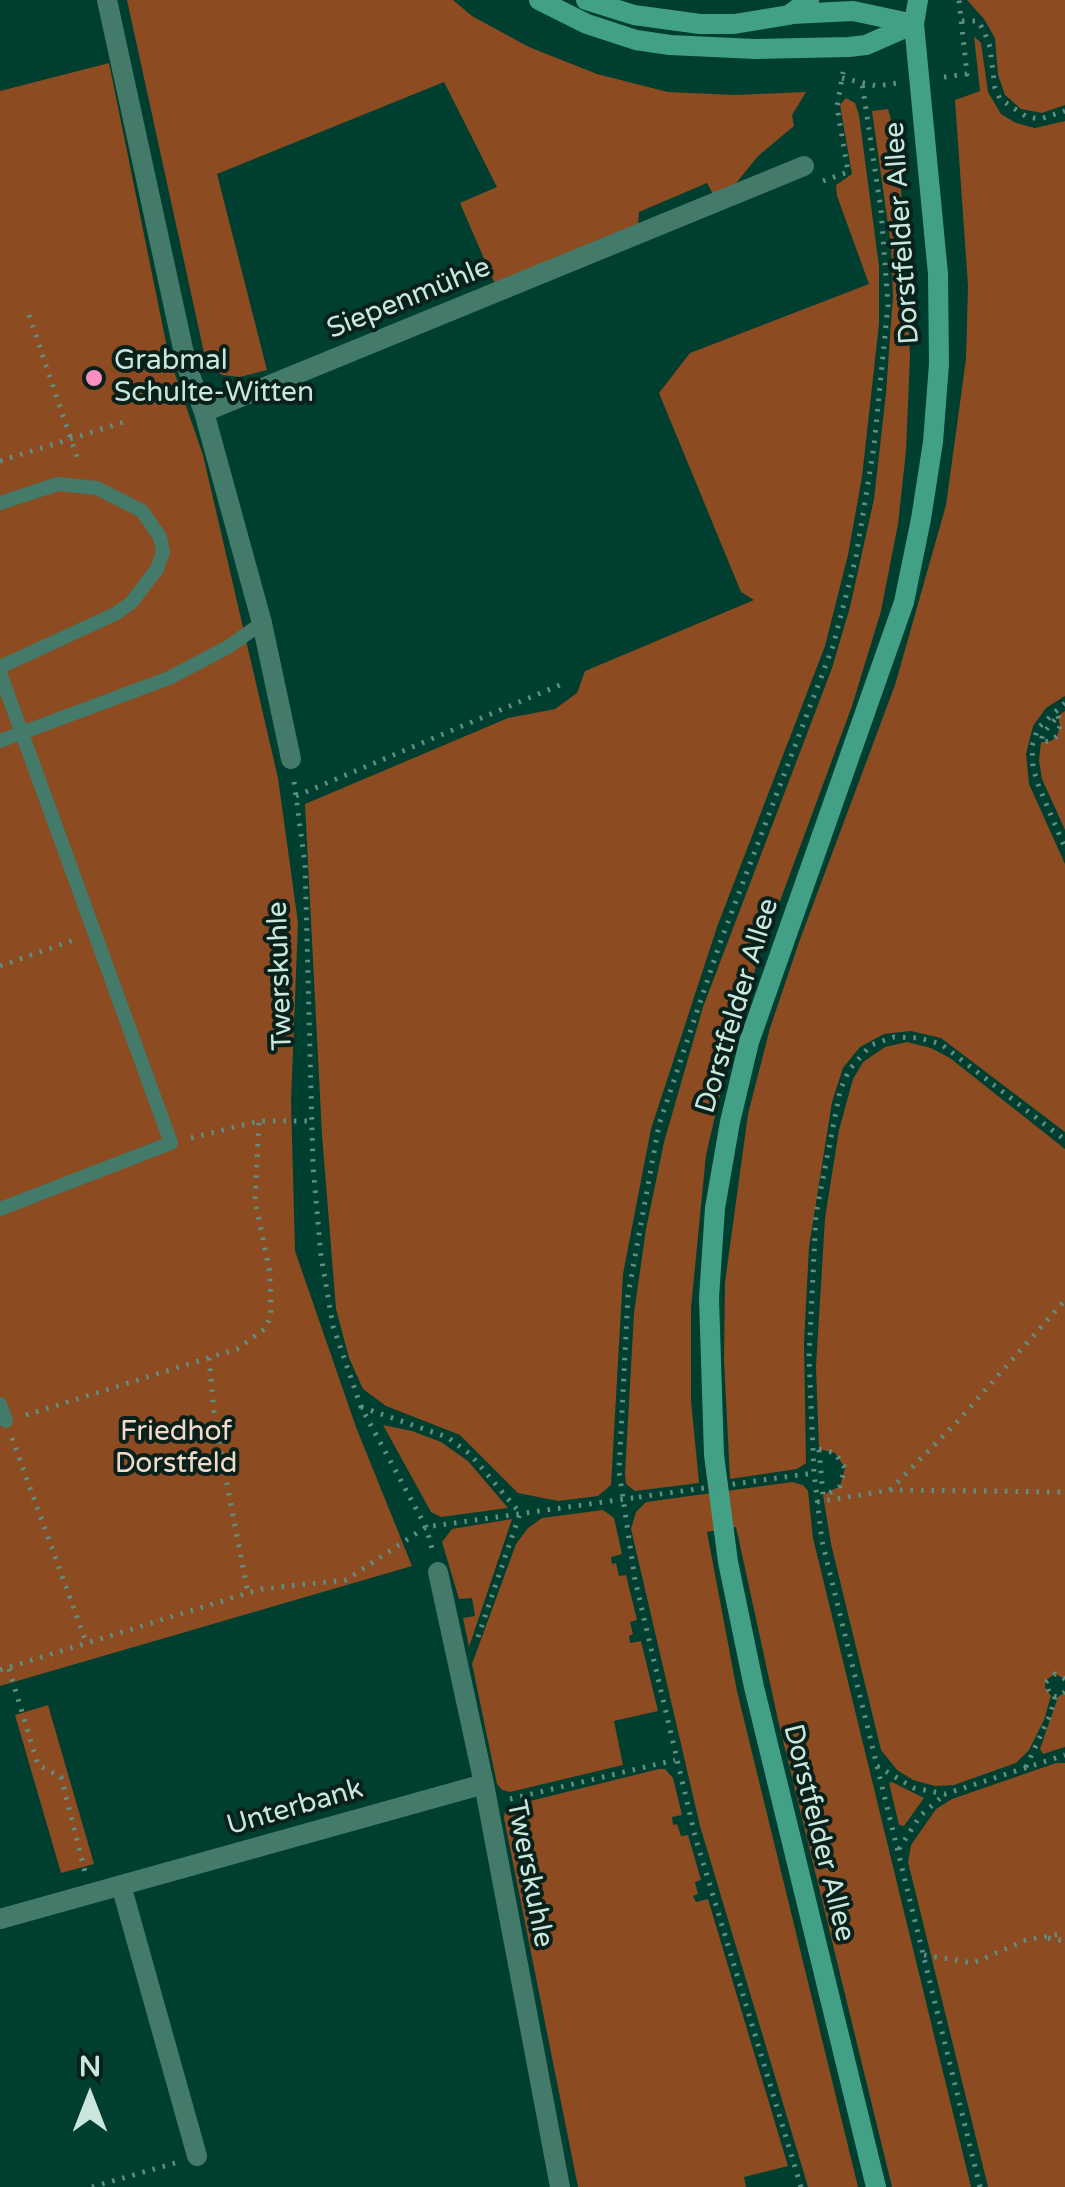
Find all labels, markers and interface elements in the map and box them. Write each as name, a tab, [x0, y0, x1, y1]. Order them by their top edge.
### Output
street label: Dorstfelder Allee	[878, 121, 928, 345]
street label: Siepenmühle	[323, 251, 495, 347]
place label: Grabmal Schulte-Witten	[114, 345, 314, 411]
marker: Grabmal Schulte-Witten	[83, 367, 105, 389]
street label: Dorstfelder Allee	[689, 895, 787, 1117]
street label: Twerskuhle	[262, 901, 300, 1051]
park label: Friedhof Dorstfeld	[115, 1416, 237, 1482]
street label: Dorstfelder Allee	[775, 1721, 861, 1945]
street label: Unterbank	[223, 1773, 367, 1843]
street label: Twerskuhle	[498, 1798, 560, 1950]
north arrow	[40, 2047, 140, 2147]
text: N	[79, 2050, 101, 2084]

